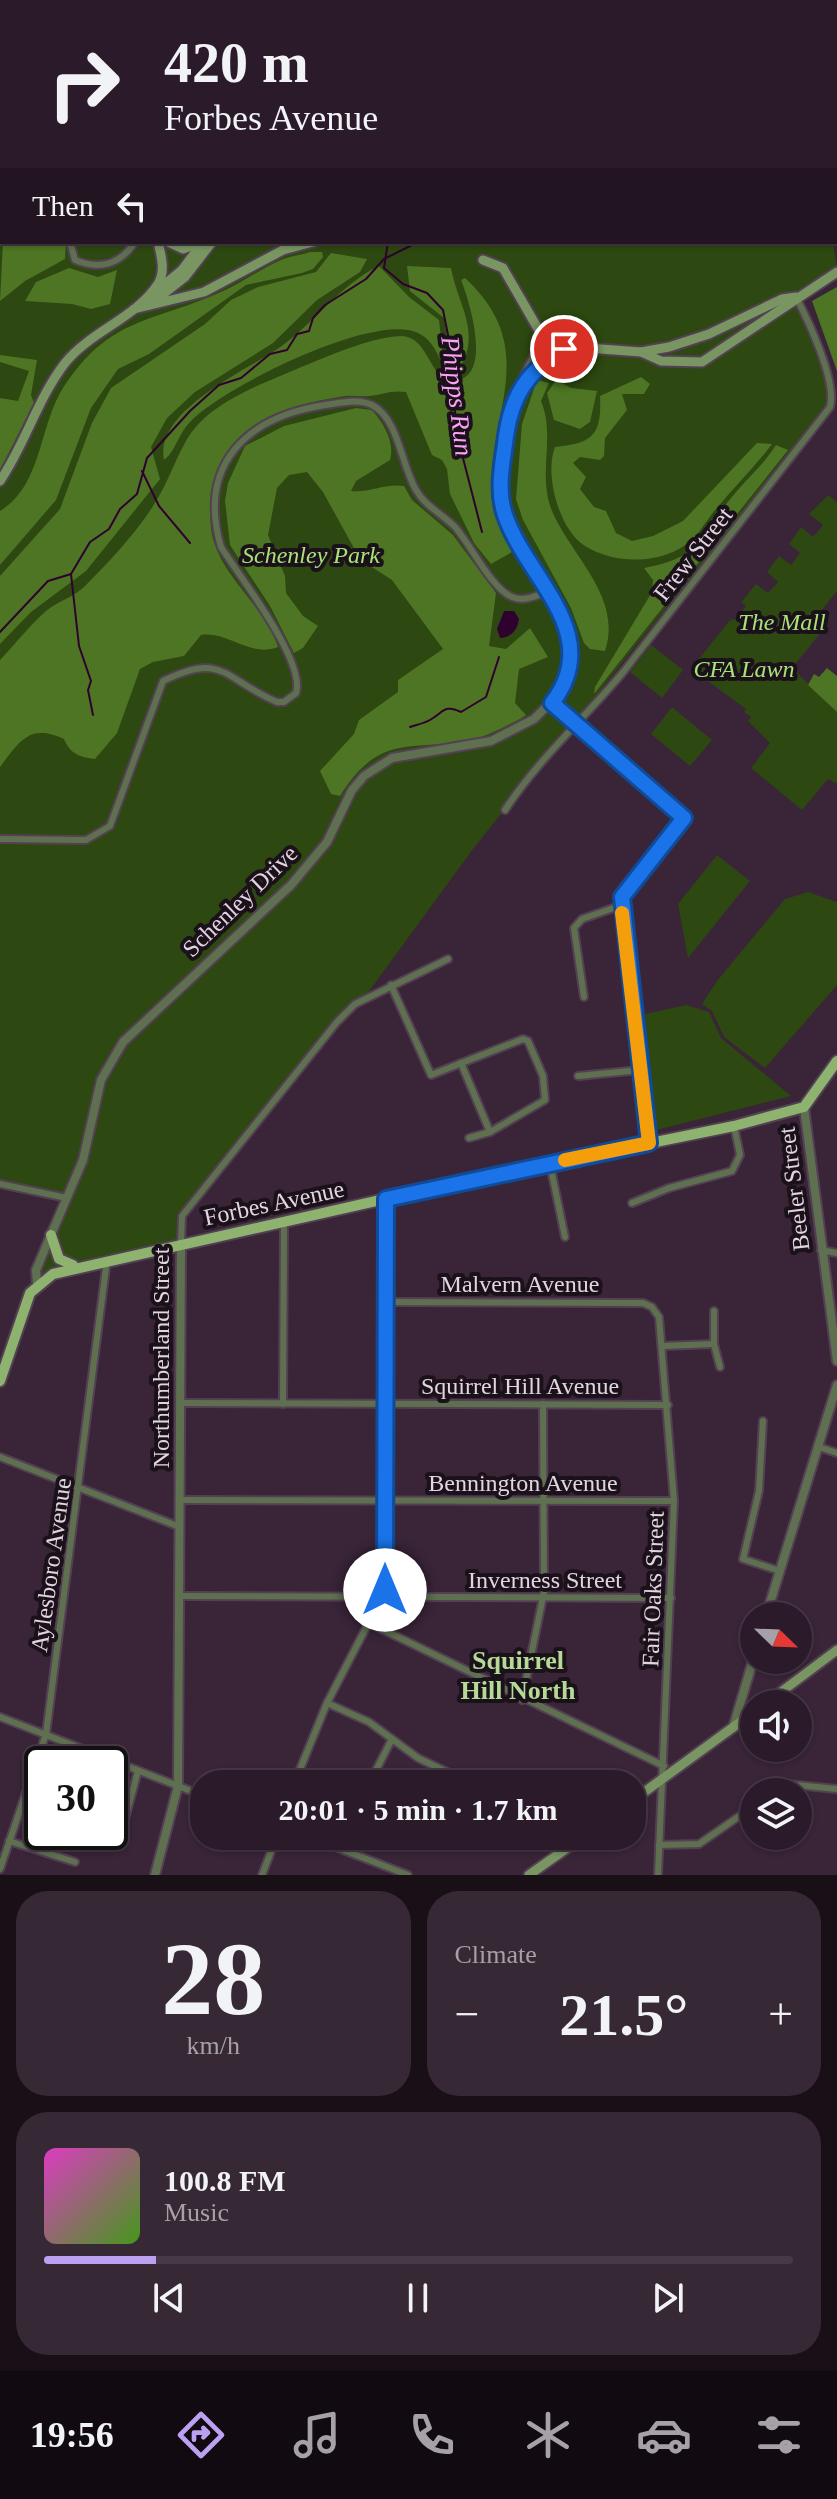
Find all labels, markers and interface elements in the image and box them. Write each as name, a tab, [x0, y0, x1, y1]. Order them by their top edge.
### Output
icon: right	[32, 32, 136, 136]
text: 420 m	[164, 32, 309, 94]
text: Forbes Avenue	[164, 98, 378, 138]
icon: left	[110, 184, 154, 228]
text: Then	[32, 189, 94, 222]
pin	[530, 315, 598, 383]
icon: arrive	[542, 327, 586, 371]
water label: Phipps Run	[435, 333, 479, 458]
street label: Frew Street	[648, 502, 738, 606]
park label: Schenley Park	[242, 542, 380, 568]
park label: The Mall	[738, 609, 826, 635]
park label: CFA Lawn	[693, 656, 795, 682]
street label: Schenley Drive	[178, 840, 302, 962]
street label: Beeler Street	[773, 1125, 814, 1252]
street label: Forbes Avenue	[201, 1175, 347, 1231]
street label: Northumberland Street	[148, 1247, 174, 1468]
street label: Malvern Avenue	[441, 1271, 599, 1297]
street label: Squirrel Hill Avenue	[421, 1373, 619, 1399]
street label: Bennington Avenue	[428, 1470, 618, 1496]
street label: Aylesboro Avenue	[26, 1476, 76, 1654]
street label: Fair Oaks Street	[637, 1510, 669, 1667]
position arrow	[343, 1548, 427, 1632]
street label: Inverness Street	[468, 1567, 622, 1593]
north arrow	[740, 1602, 812, 1674]
map controls	[740, 1602, 812, 1850]
district label: Squirrel Hill North	[461, 1646, 576, 1705]
button: sound	[740, 1690, 812, 1762]
speed limit sign: 30	[24, 1746, 128, 1850]
button: layers	[740, 1778, 812, 1850]
text: 20:01 · 5 min · 1.7 km	[278, 1793, 558, 1826]
text: 28	[161, 1921, 265, 2036]
text: Climate	[455, 1940, 537, 1969]
text: 21.5°	[559, 1982, 688, 2048]
text: −	[455, 1990, 479, 2039]
text: +	[768, 1990, 793, 2039]
text: km/h	[187, 2031, 240, 2060]
text: 100.8 FM	[164, 2164, 286, 2197]
text: Music	[164, 2198, 229, 2227]
icon: previous	[147, 2276, 191, 2320]
icon: pause	[396, 2276, 440, 2320]
icon: next	[646, 2276, 690, 2320]
icon: directions	[173, 2407, 229, 2463]
icon: music	[289, 2407, 345, 2463]
icon: phone	[404, 2407, 460, 2463]
icon: climate	[520, 2407, 576, 2463]
icon: car	[636, 2407, 692, 2463]
icon: filters	[751, 2407, 807, 2463]
text: 19:56	[30, 2415, 114, 2455]

